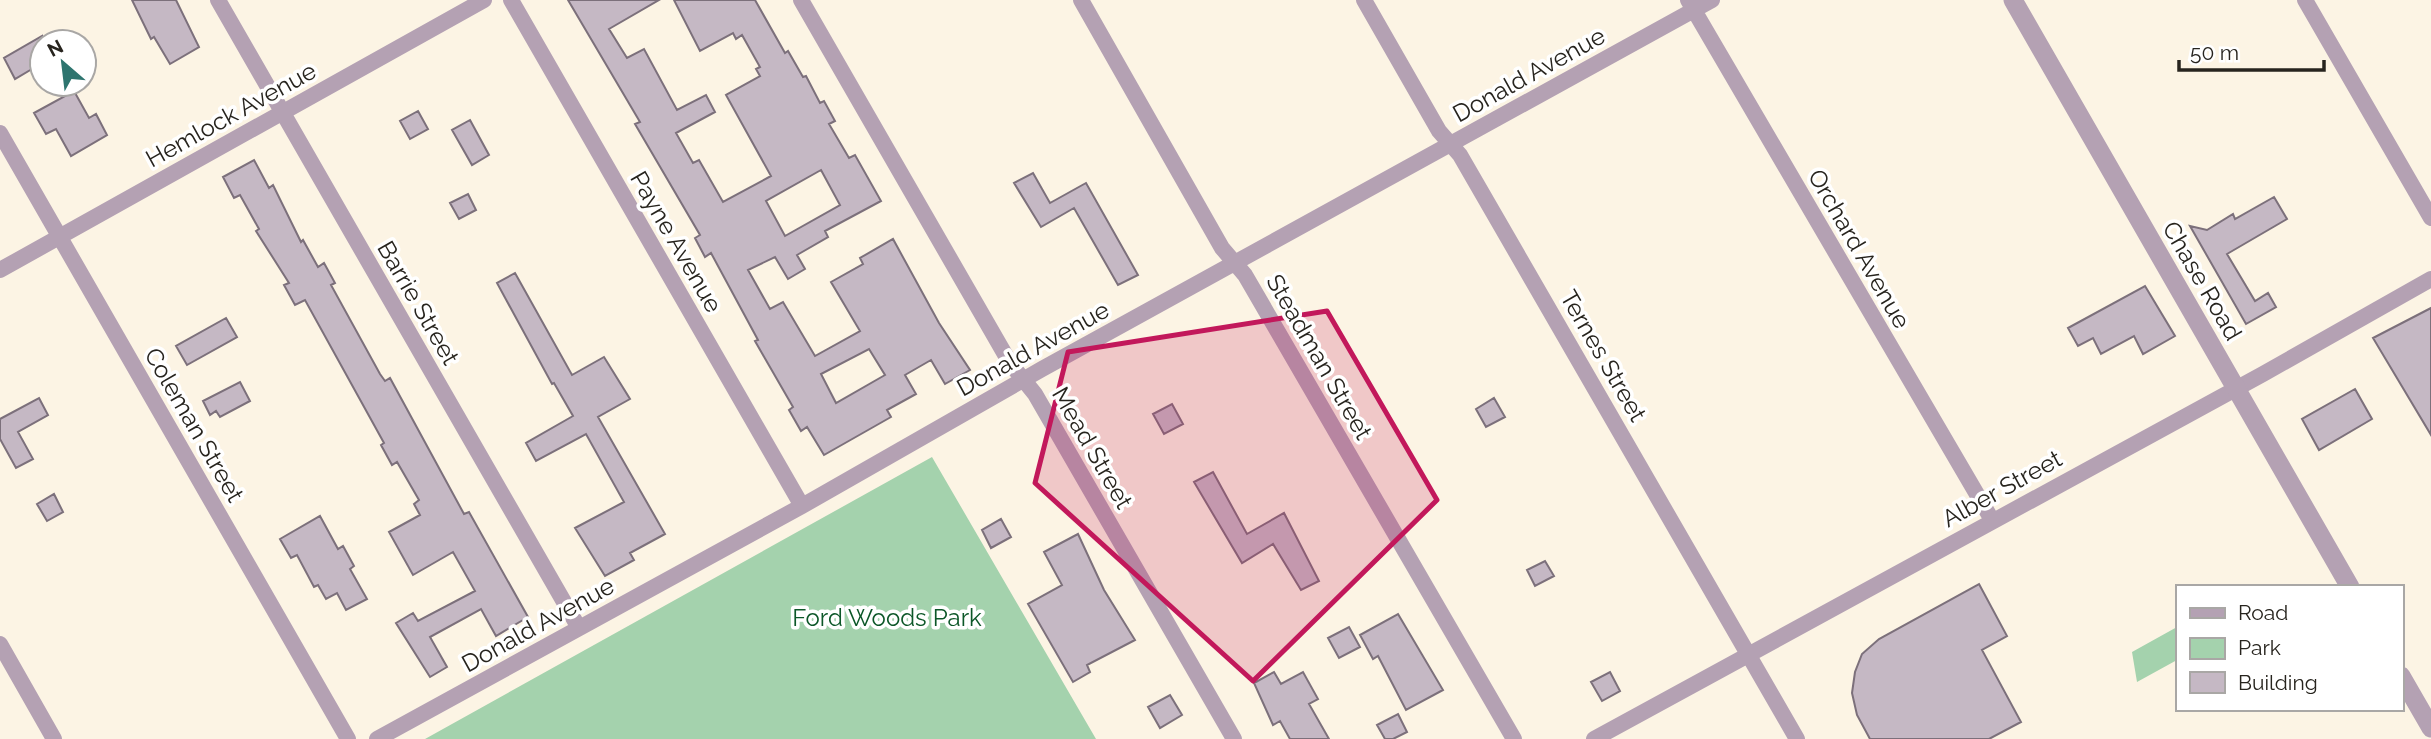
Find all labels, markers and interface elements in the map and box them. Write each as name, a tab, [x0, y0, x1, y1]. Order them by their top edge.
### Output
street label: Donald Avenue	[1448, 21, 1610, 128]
north arrow	[28, 28, 98, 98]
scale bar	[2179, 28, 2324, 72]
text: N	[43, 35, 67, 61]
text: 50 m	[2190, 40, 2239, 65]
street label: Hemlock Avenue	[141, 56, 321, 173]
street label: Orchard Avenue	[1802, 164, 1917, 333]
street label: Payne Avenue	[624, 166, 729, 317]
street label: Chase Road	[2157, 216, 2248, 346]
street label: Barrie Street	[371, 236, 465, 370]
street label: Steadman Street	[1260, 269, 1379, 445]
street label: Ternes Street	[1554, 285, 1653, 427]
street label: Donald Avenue	[952, 295, 1114, 402]
street label: Coleman Street	[139, 343, 250, 507]
street label: Mead Street	[1046, 382, 1139, 514]
street label: Alber Street	[1937, 444, 2067, 533]
street label: Donald Avenue	[457, 571, 619, 678]
legend	[2176, 585, 2403, 711]
text: Road	[2238, 600, 2288, 625]
park label: Ford Woods Park	[792, 603, 982, 632]
text: Park	[2238, 635, 2281, 660]
text: Building	[2238, 670, 2318, 695]

